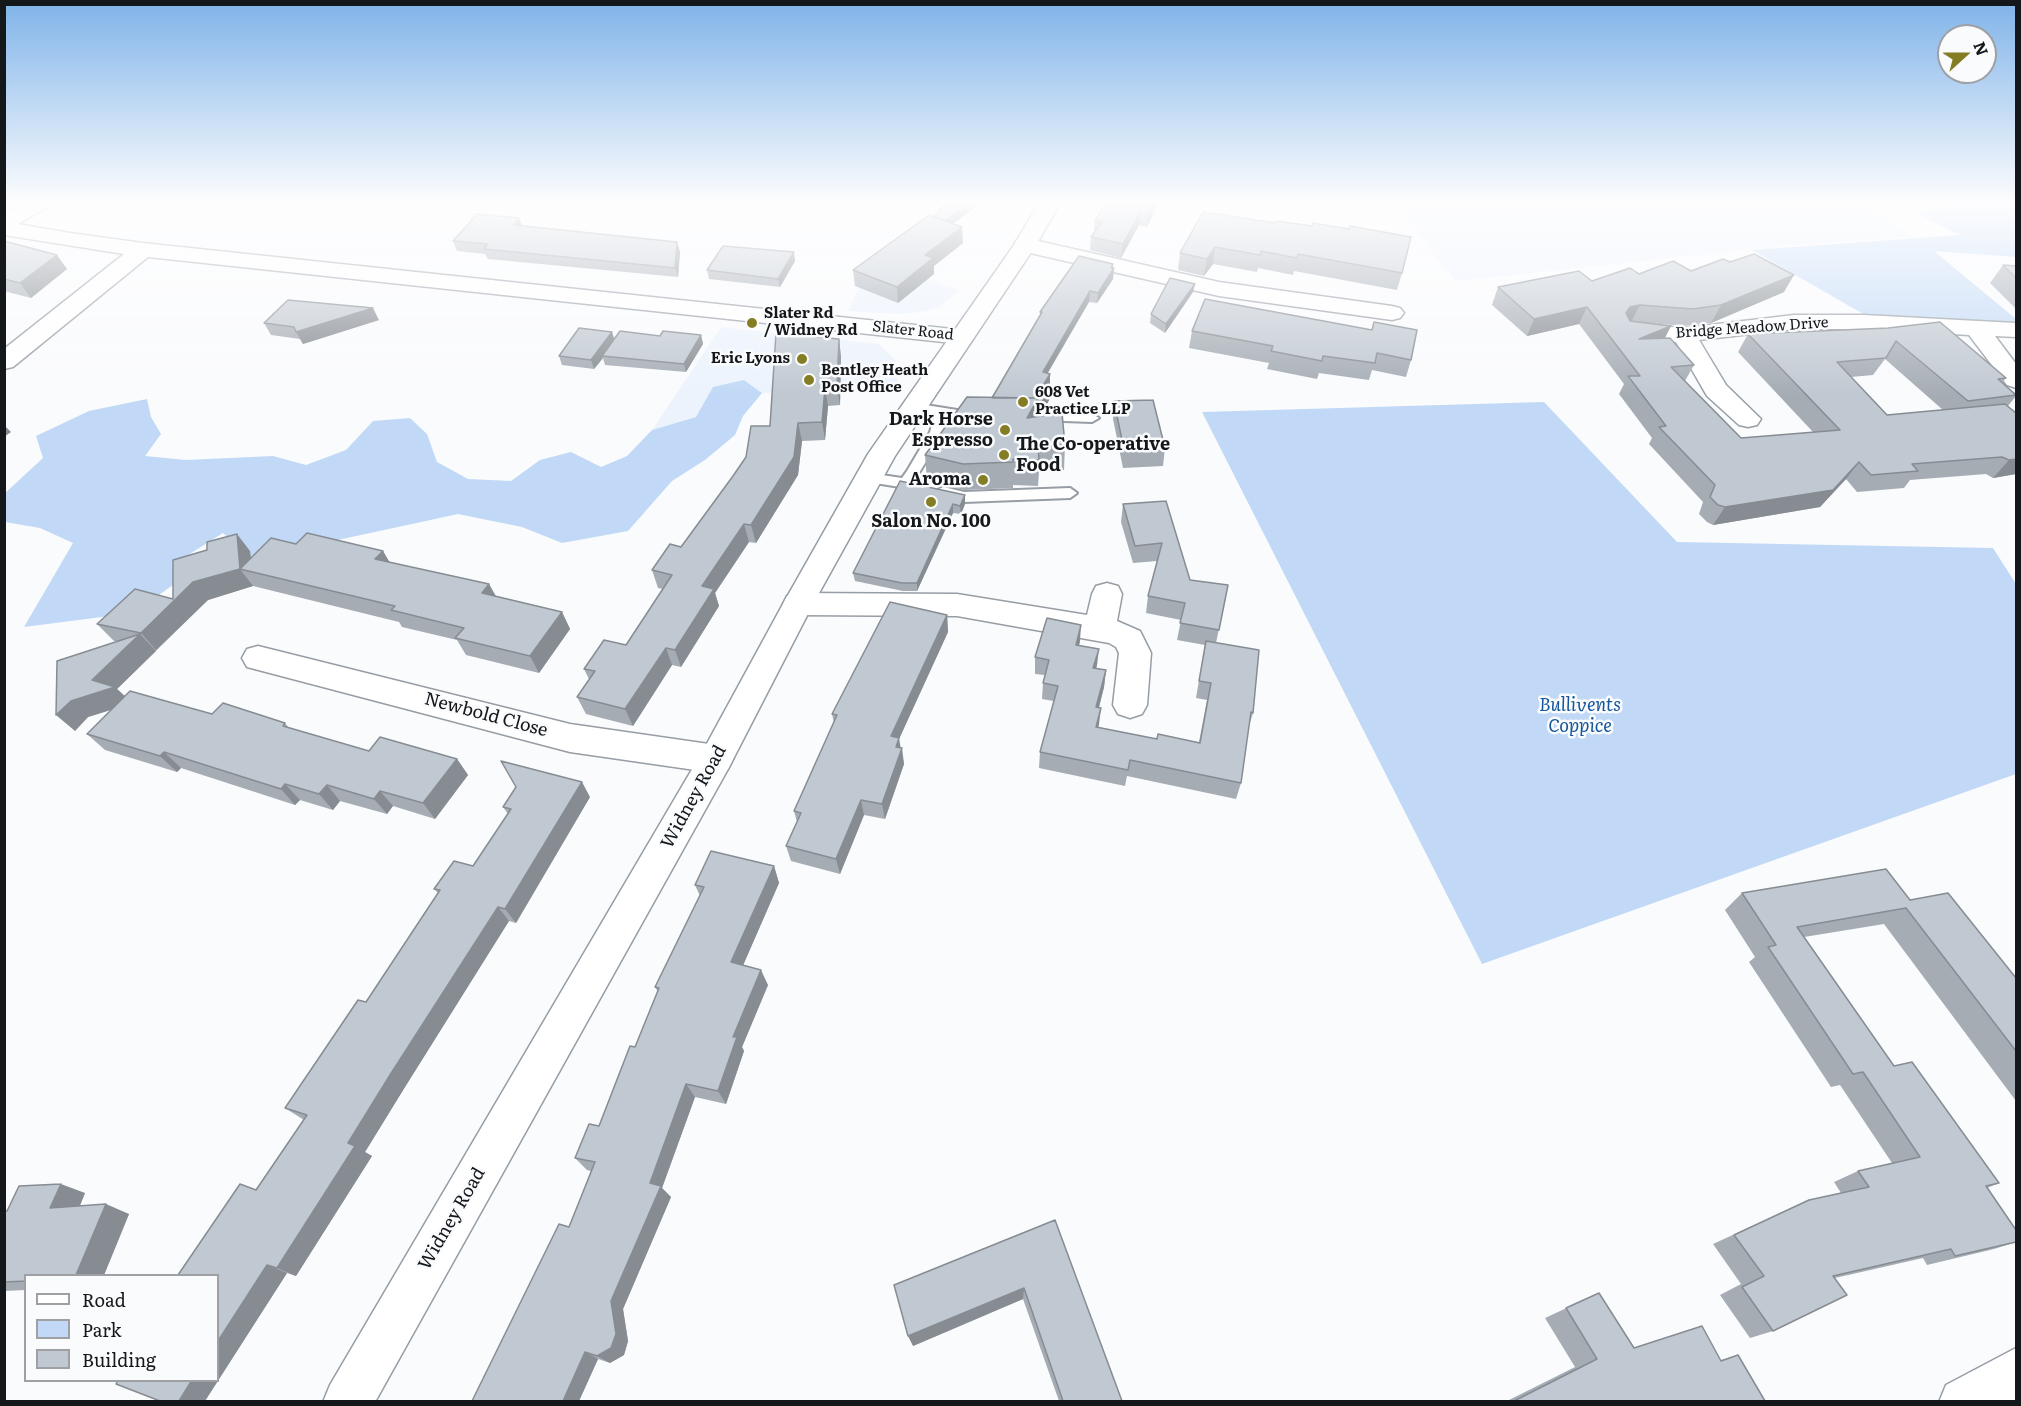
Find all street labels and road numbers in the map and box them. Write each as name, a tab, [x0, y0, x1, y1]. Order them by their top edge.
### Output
street label: Bridge Meadow Drive	[1675, 314, 1829, 342]
street label: Slater Road	[871, 318, 955, 344]
street label: Newbold Close	[422, 688, 550, 742]
street label: Widney Road	[657, 742, 731, 852]
street label: Widney Road	[414, 1164, 490, 1274]

